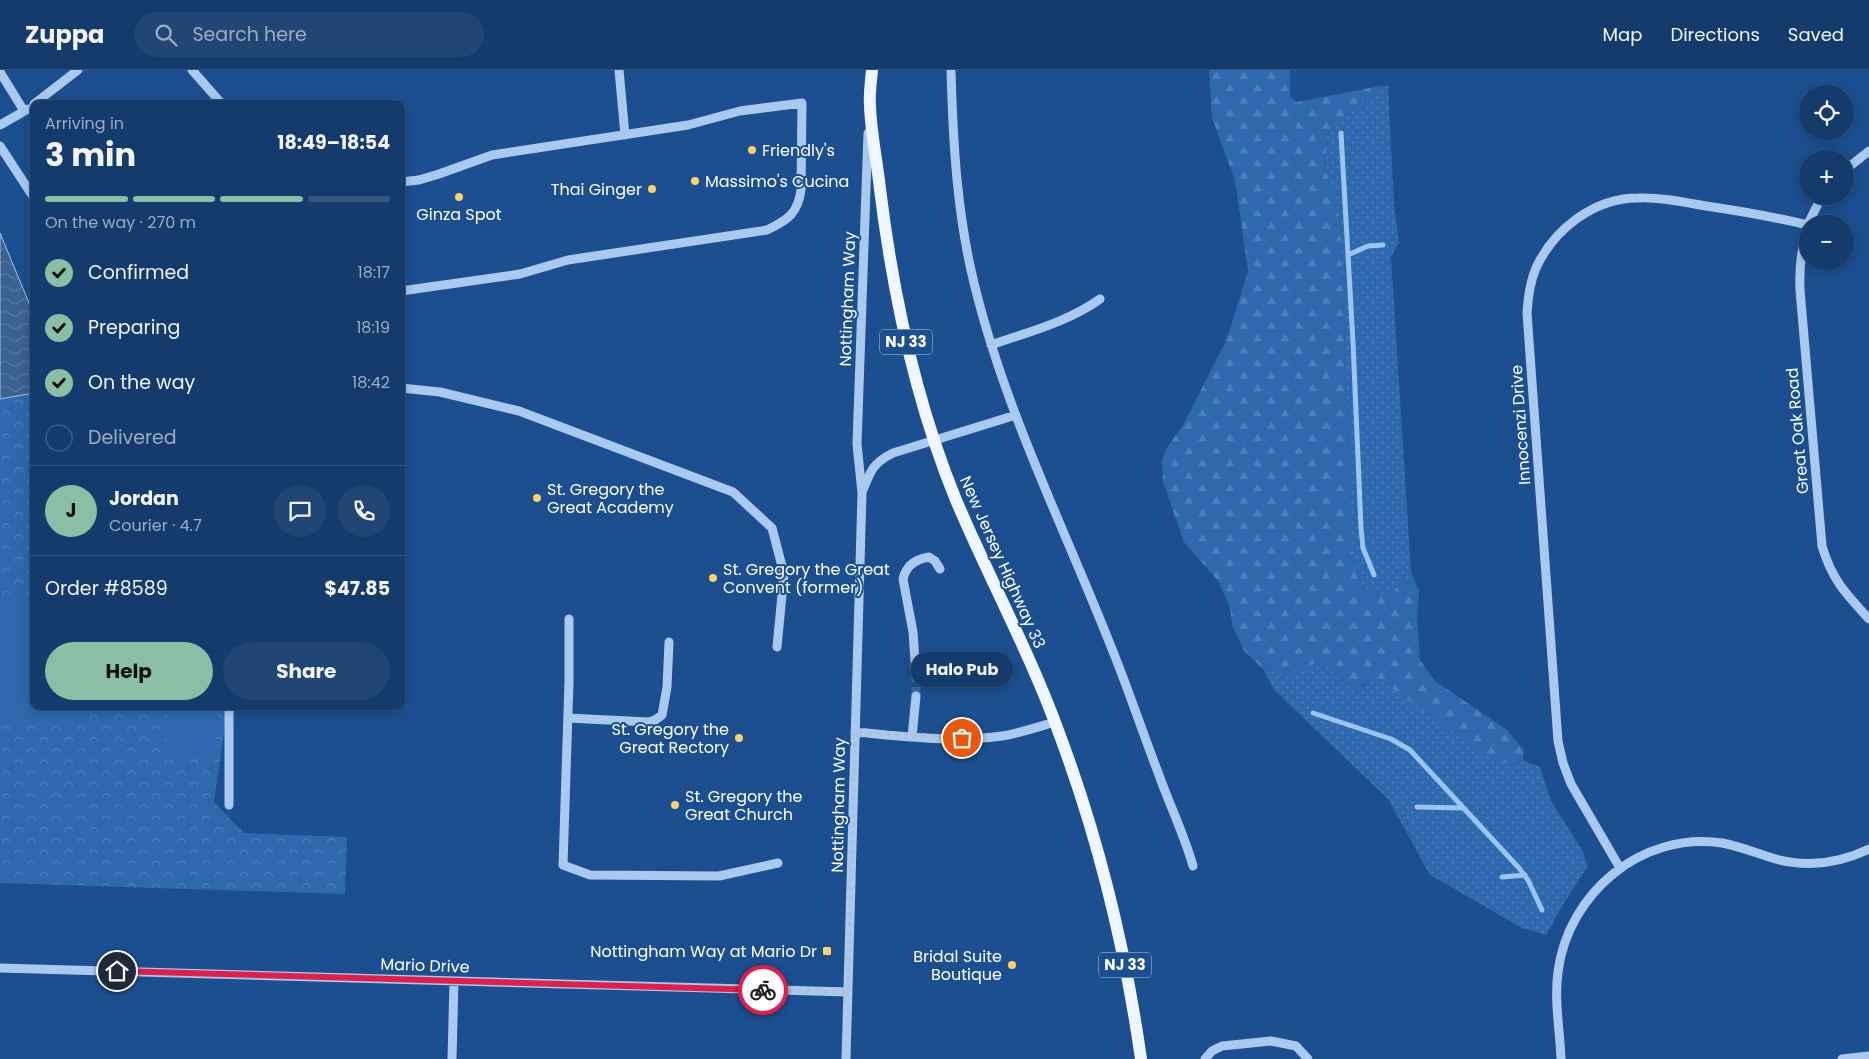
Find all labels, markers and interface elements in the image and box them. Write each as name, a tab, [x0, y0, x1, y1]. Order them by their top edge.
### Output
search box	[134, 12, 484, 57]
text: Zuppa	[25, 18, 104, 51]
icon: search	[152, 21, 180, 49]
text: Search here	[192, 21, 307, 48]
text: Map	[1603, 22, 1642, 47]
text: Directions	[1670, 22, 1760, 47]
text: Saved	[1788, 22, 1844, 47]
map controls	[1799, 85, 1854, 270]
button: locate	[1799, 85, 1854, 140]
text: Arriving in	[45, 112, 124, 135]
text: 18:49–18:54	[277, 129, 390, 156]
text: 3 min	[45, 132, 136, 177]
place label: Friendly's	[762, 139, 835, 162]
marker: Friendly's	[746, 144, 758, 156]
button: +	[1799, 150, 1854, 205]
place label: Massimo's Cucina	[705, 170, 849, 193]
marker: Massimo's Cucina	[689, 175, 701, 187]
place label: Thai Ginger	[551, 178, 642, 201]
marker: Thai Ginger	[646, 183, 658, 195]
marker: Ginza Spot	[453, 191, 465, 203]
place label: Ginza Spot	[416, 203, 502, 226]
text: On the way · 270 m	[45, 211, 196, 234]
button: −	[1799, 215, 1854, 270]
street label: Nottingham Way	[834, 231, 861, 367]
icon: check	[45, 259, 73, 287]
text: Confirmed	[88, 259, 189, 286]
text: 18:17	[358, 261, 390, 284]
icon: check	[45, 314, 73, 342]
text: Preparing	[88, 314, 180, 341]
text: 18:19	[356, 316, 390, 339]
road number: NJ 33	[880, 330, 932, 354]
street label: Innocenzi Drive	[1505, 364, 1536, 486]
street label: Great Oak Road	[1781, 367, 1814, 495]
icon: check	[45, 369, 73, 397]
text: On the way	[88, 369, 195, 396]
text: 18:42	[352, 371, 390, 394]
text: Delivered	[88, 424, 177, 451]
street label: New Jersey Highway 33	[954, 472, 1051, 652]
place label: St. Gregory the Great Academy	[547, 478, 674, 519]
text: Jordan	[109, 485, 179, 512]
button: chat	[274, 485, 326, 537]
button: phone	[338, 485, 390, 537]
marker: St. Gregory the Great Academy	[531, 492, 543, 504]
text: J	[66, 497, 76, 524]
text: Courier · 4.7	[109, 514, 202, 537]
place label: St. Gregory the Great Convent (former)	[723, 558, 890, 599]
marker: St. Gregory the Great Convent (former)	[707, 572, 719, 584]
text: Order #8589	[45, 575, 168, 602]
text: $47.85	[324, 575, 390, 602]
button: Help	[45, 642, 213, 700]
button: Share	[223, 642, 390, 700]
callout: Halo Pub	[911, 653, 1013, 688]
text: Halo Pub	[926, 658, 998, 681]
pin	[941, 717, 983, 759]
place label: St. Gregory the Great Rectory	[612, 718, 729, 759]
icon: bag	[948, 724, 976, 752]
marker: St. Gregory the Great Rectory	[733, 732, 745, 744]
street label: Nottingham Way	[826, 737, 851, 873]
place label: St. Gregory the Great Church	[685, 785, 803, 826]
marker: St. Gregory the Great Church	[669, 799, 681, 811]
place label: Nottingham Way at Mario Dr	[590, 940, 817, 963]
marker: Nottingham Way at Mario Dr	[821, 945, 833, 957]
place label: Bridal Suite Boutique	[913, 945, 1002, 986]
pin	[96, 950, 138, 992]
street label: Mario Drive	[380, 952, 470, 979]
road number: NJ 33	[1099, 952, 1151, 978]
icon: home	[103, 957, 131, 985]
marker: Bridal Suite Boutique	[1006, 959, 1018, 971]
courier	[738, 965, 788, 1015]
icon: bike	[749, 976, 777, 1004]

